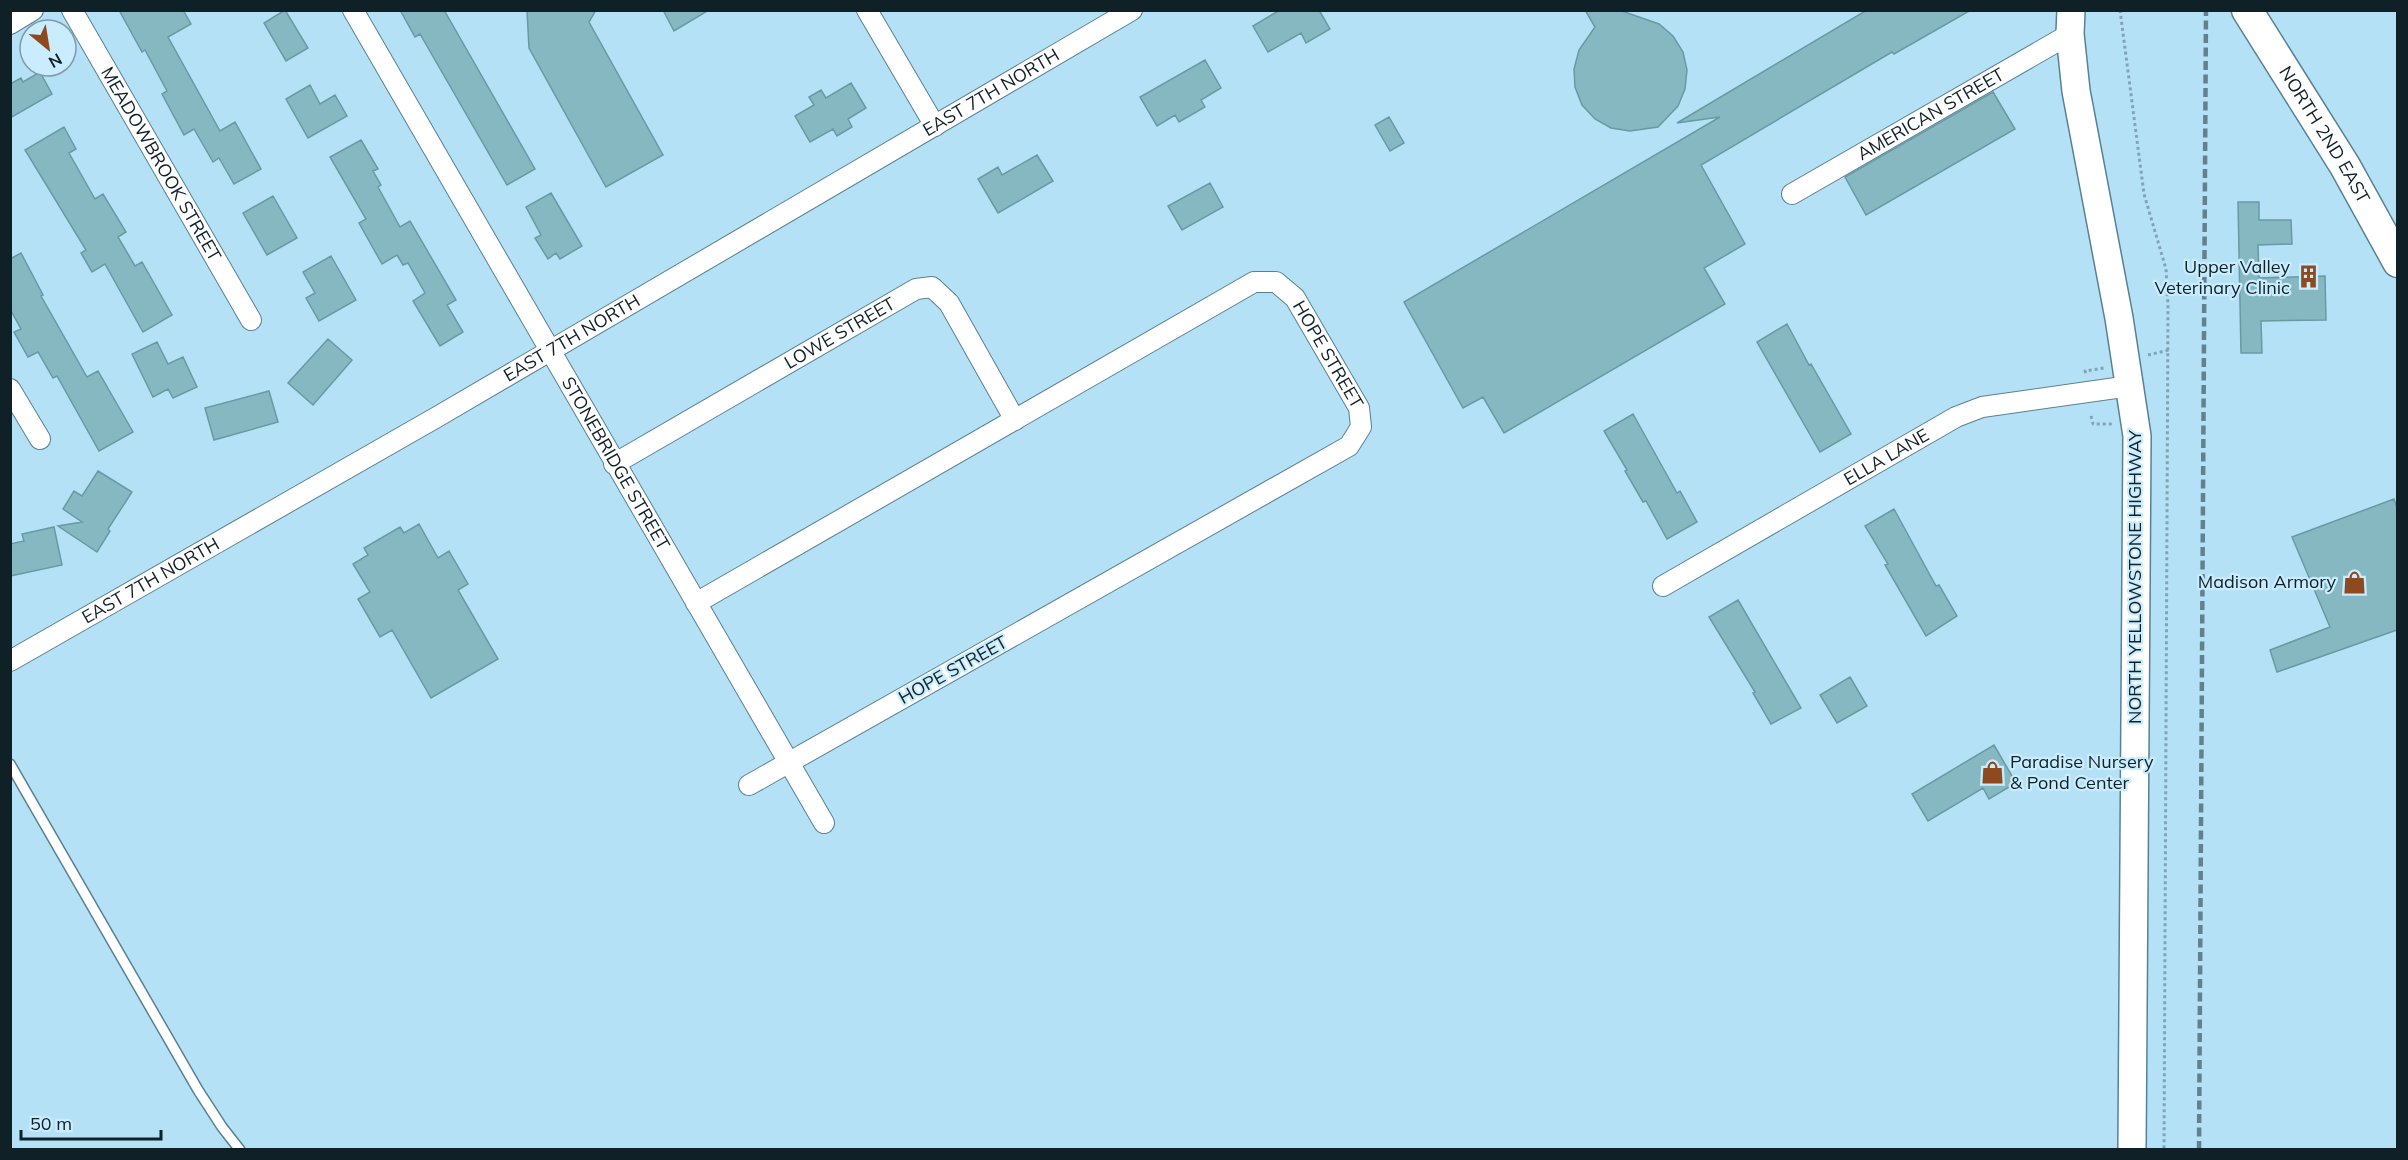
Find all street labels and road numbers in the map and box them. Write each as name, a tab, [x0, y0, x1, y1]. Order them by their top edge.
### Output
street label: EAST 7TH NORTH	[919, 43, 1063, 141]
street label: AMERICAN STREET	[1853, 62, 2008, 165]
street label: NORTH 2ND EAST	[2274, 62, 2375, 207]
street label: MEADOWBROOK STREET	[96, 63, 227, 265]
street label: EAST 7TH NORTH	[499, 289, 644, 387]
street label: LOWE STREET	[780, 292, 899, 374]
street label: HOPE STREET	[1288, 296, 1369, 412]
street label: STONEBRIDGE STREET	[557, 372, 675, 554]
street label: ELLA LANE	[1840, 423, 1933, 490]
street label: NORTH YELLOWSTONE HIGHWAY	[2123, 429, 2146, 724]
street label: EAST 7TH NORTH	[78, 532, 223, 628]
street label: HOPE STREET	[894, 630, 1011, 709]

